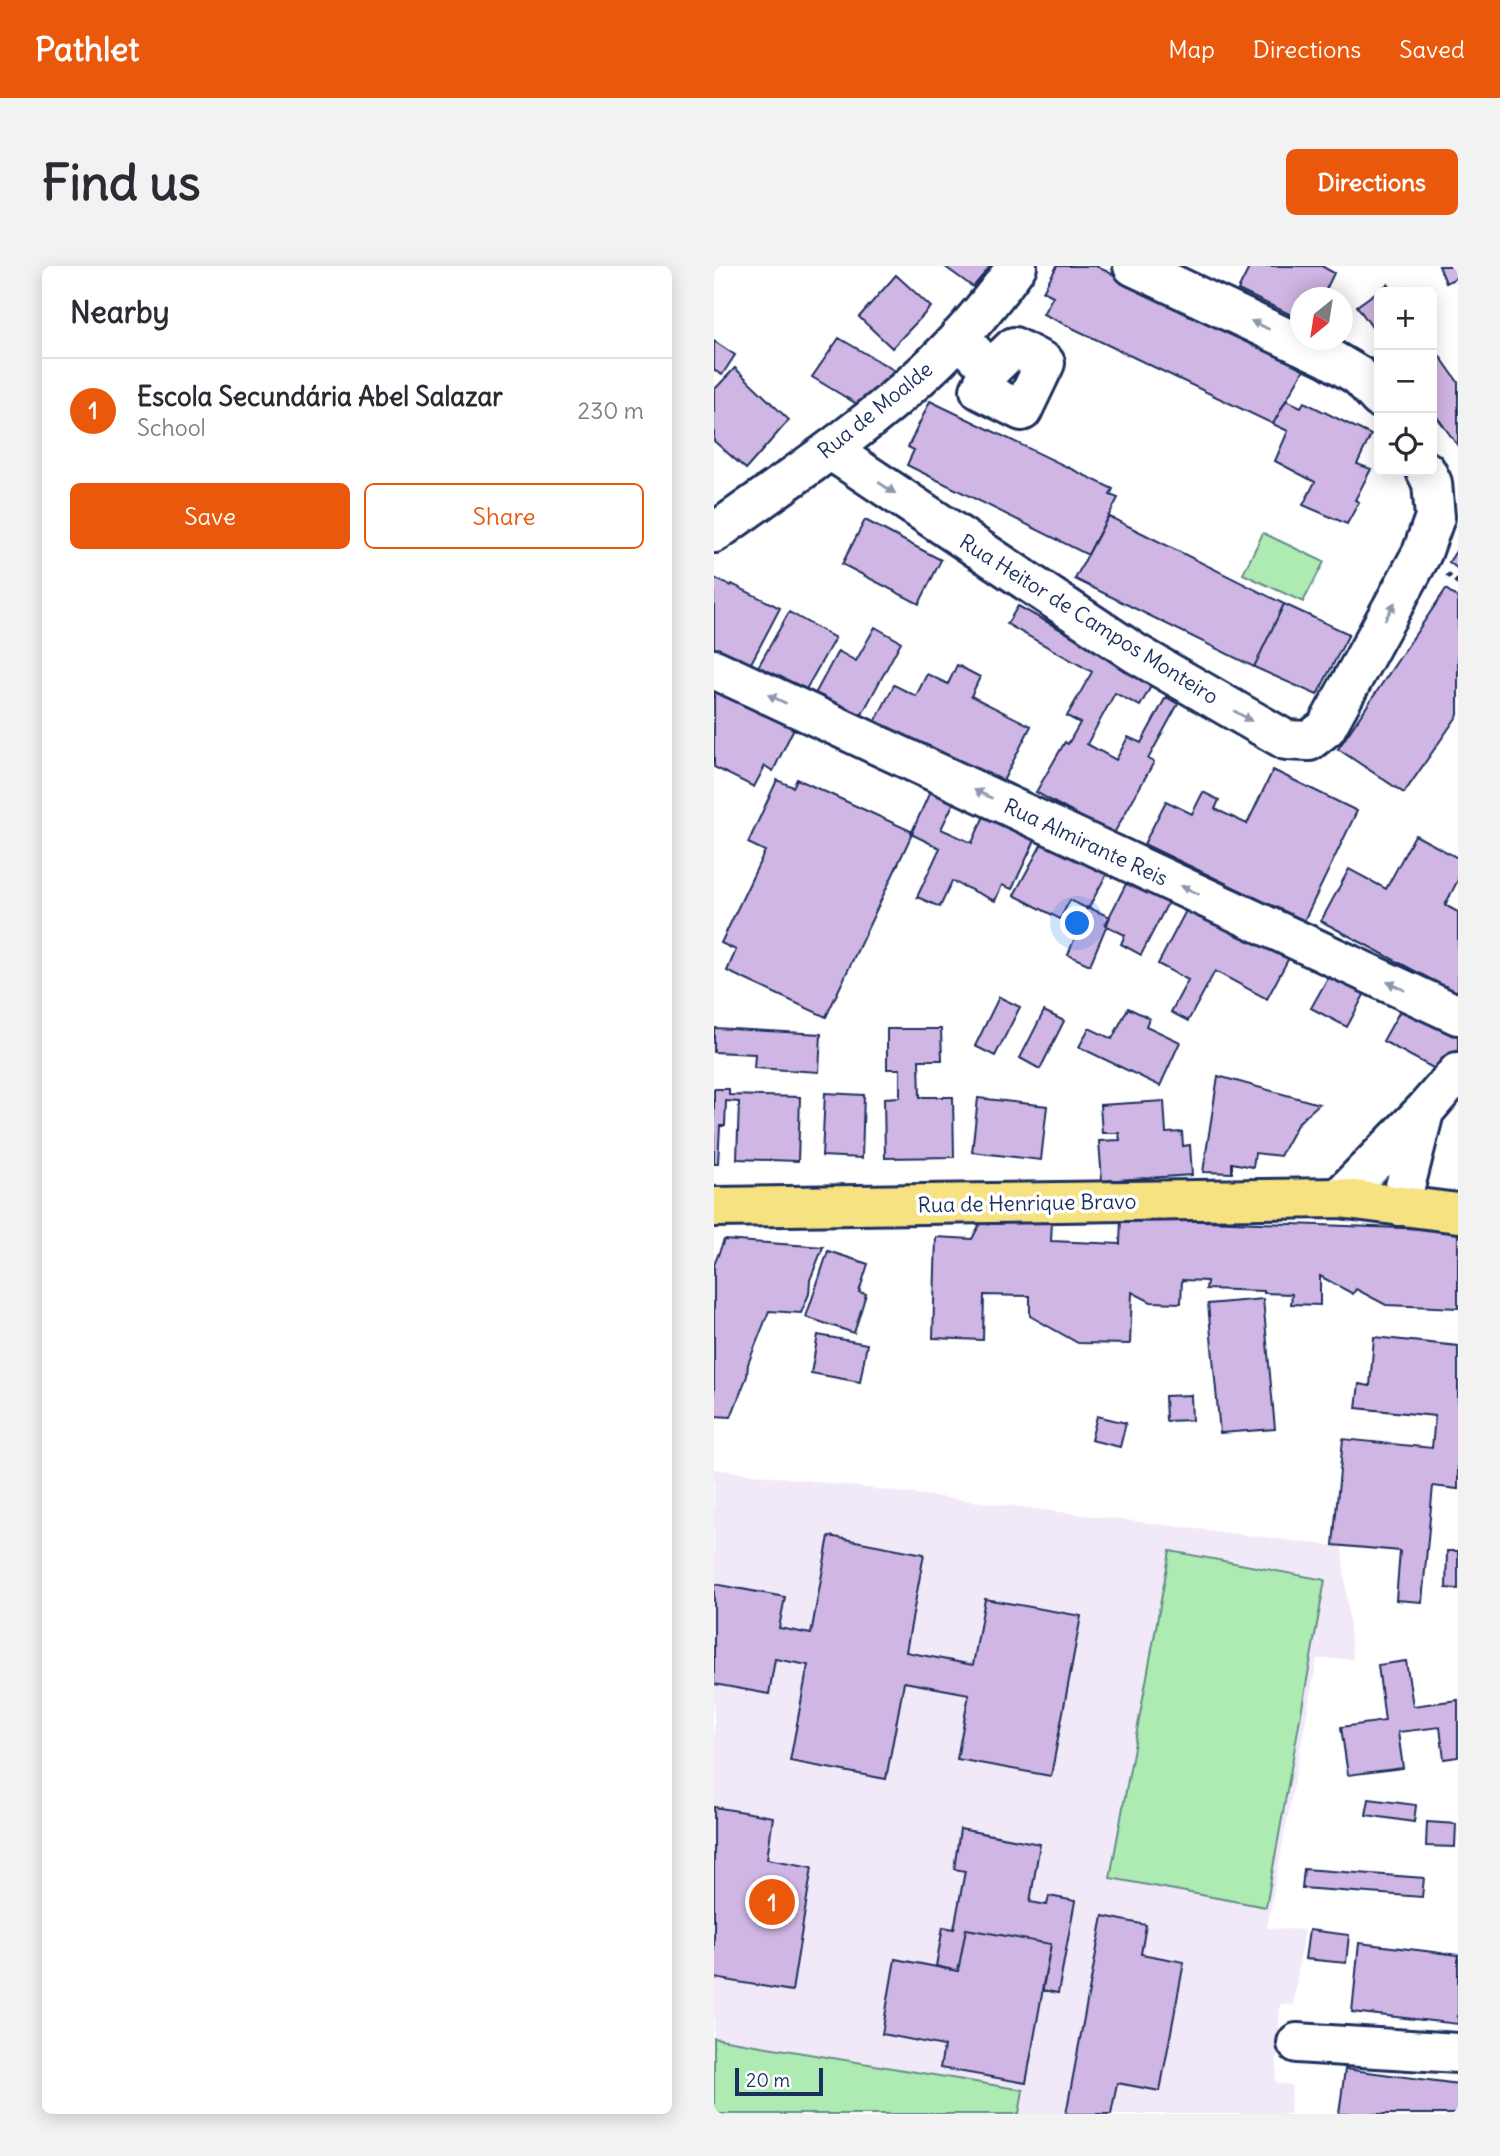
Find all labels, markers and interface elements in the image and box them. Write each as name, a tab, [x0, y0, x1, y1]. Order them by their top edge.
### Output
text: Pathlet	[35, 28, 139, 70]
text: Map	[1168, 34, 1215, 64]
text: Directions	[1253, 34, 1361, 64]
text: Saved	[1399, 34, 1465, 64]
button: Directions	[1286, 149, 1458, 215]
text: Find us	[42, 152, 200, 213]
north arrow	[1290, 287, 1353, 350]
map controls	[1374, 287, 1437, 476]
button: +	[1374, 287, 1437, 350]
text: Nearby	[70, 293, 170, 331]
one-way arrow	[1249, 320, 1270, 331]
button: −	[1374, 350, 1437, 413]
street label: Rua de Moalde	[812, 355, 938, 465]
text: Escola Secundária Abel Salazar	[137, 380, 503, 413]
text: 1	[88, 396, 98, 425]
text: 230 m	[578, 396, 644, 425]
text: School	[137, 413, 206, 442]
button: locate	[1374, 413, 1437, 476]
one-way arrow	[877, 481, 896, 494]
button: Save	[70, 483, 350, 549]
button: Share	[364, 483, 644, 549]
street label: Rua Heitor de Campos Monteiro	[954, 528, 1224, 710]
one-way arrow	[1384, 601, 1396, 620]
one-way arrow	[767, 693, 787, 704]
one-way arrow	[1234, 709, 1253, 722]
one-way arrow	[973, 789, 993, 800]
street label: Rua Almirante Reis	[1000, 792, 1172, 892]
one-way arrow	[1180, 884, 1200, 896]
your location	[1060, 906, 1094, 940]
one-way arrow	[1386, 980, 1406, 992]
street label: Rua de Henrique Bravo	[917, 1188, 1137, 1218]
pin: 1	[749, 1876, 795, 1928]
scale bar	[735, 2065, 822, 2097]
text: 20 m	[746, 2068, 790, 2092]

